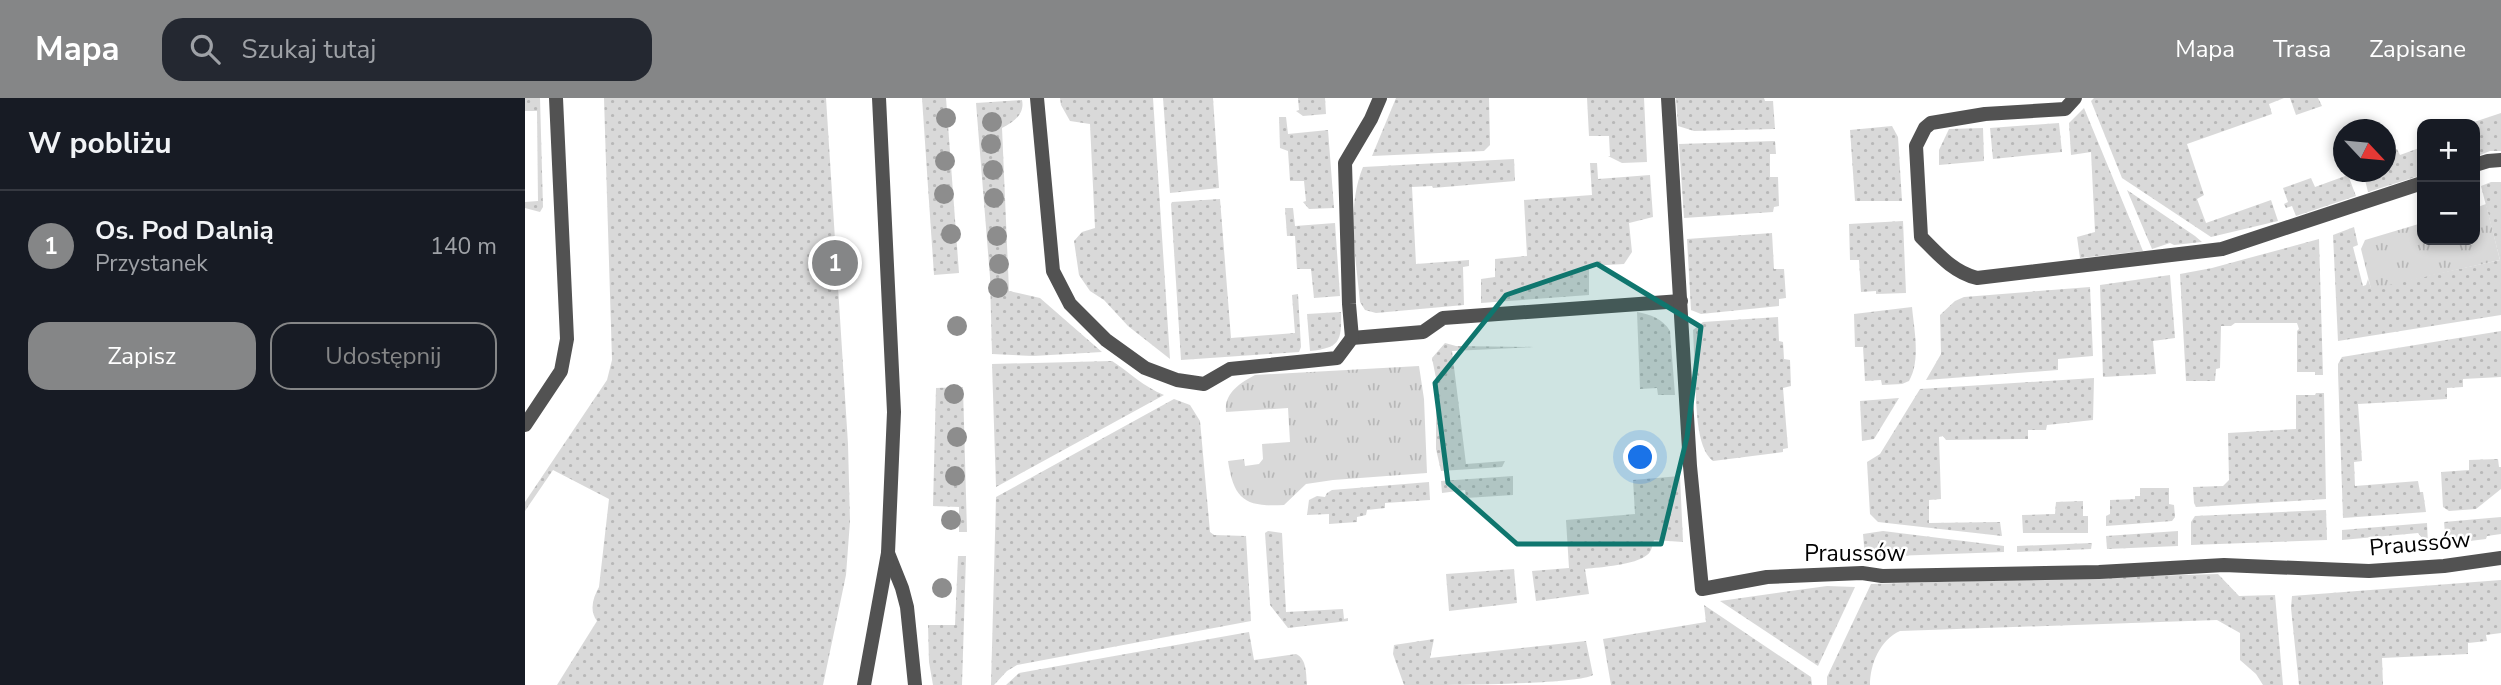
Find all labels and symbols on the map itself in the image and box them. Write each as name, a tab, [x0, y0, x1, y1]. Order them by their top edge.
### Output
north arrow	[2333, 119, 2396, 182]
pin: 1	[812, 237, 858, 289]
your location	[1623, 440, 1657, 474]
street label: Praussów	[2368, 524, 2472, 563]
street label: Praussów	[1804, 538, 1906, 569]

